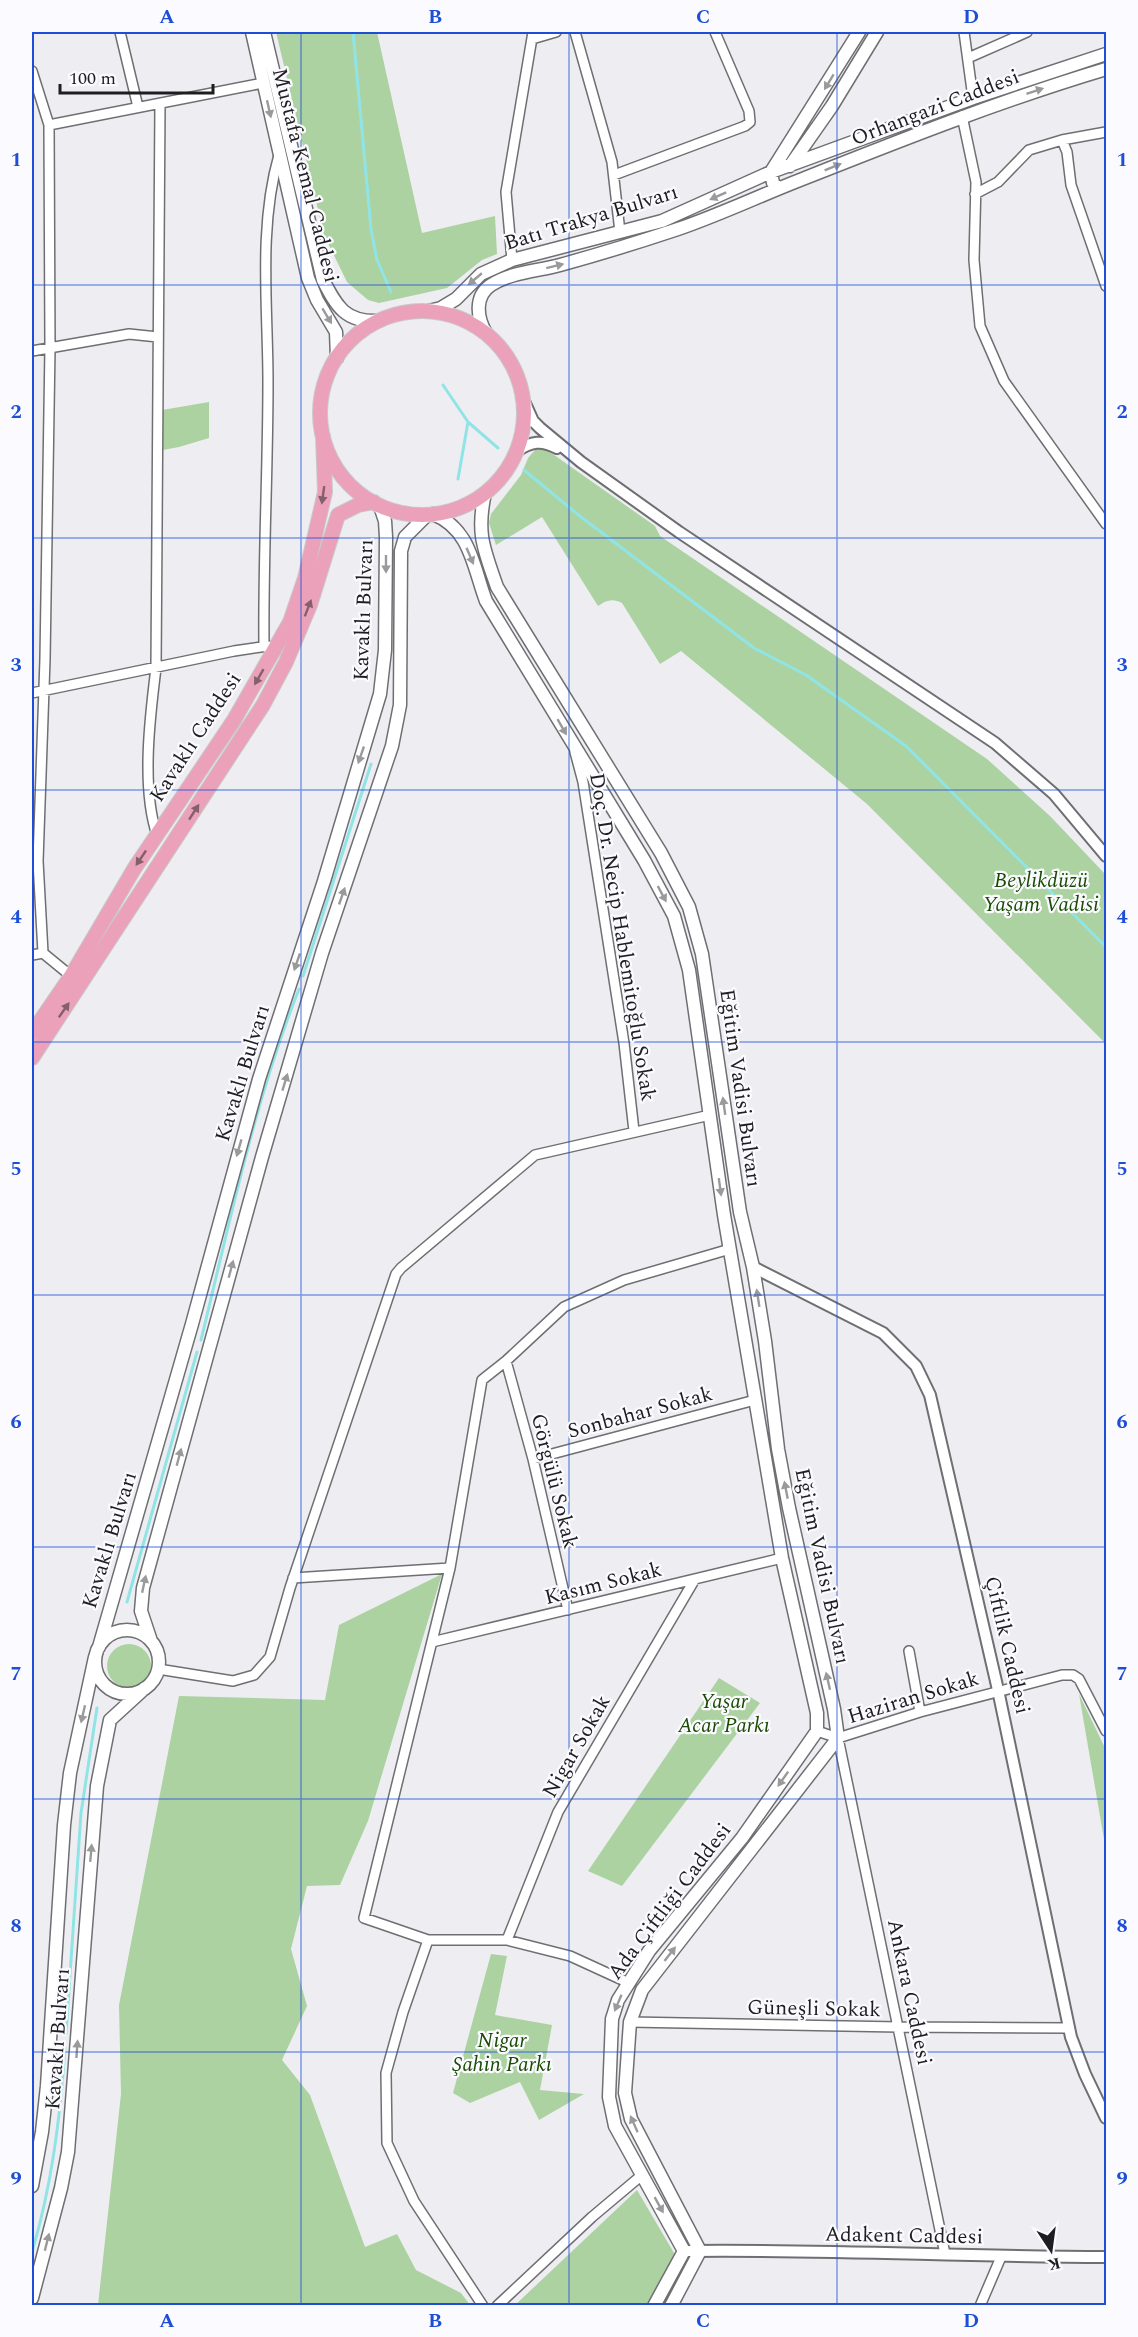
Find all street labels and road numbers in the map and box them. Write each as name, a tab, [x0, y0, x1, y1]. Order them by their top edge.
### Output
street label: Orhangazi Caddesi	[847, 61, 1024, 155]
street label: Mustafa Kemal Caddesi	[263, 65, 347, 286]
street label: Batı Trakya Bulvarı	[501, 176, 682, 260]
street label: Kavaklı Bulvarı	[346, 539, 382, 681]
street label: Kavaklı Caddesi	[142, 666, 250, 809]
street label: Doç. Dr. Necip Hablemitoğlu Sokak	[580, 771, 664, 1104]
street label: Eğitim Vadisi Bulvarı	[710, 987, 770, 1189]
street label: Kavaklı Bulvarı	[207, 1001, 279, 1146]
street label: Sonbahar Sokak	[564, 1378, 717, 1448]
street label: Görgülü Sokak	[522, 1410, 586, 1553]
street label: Eğitim Vadisi Bulvarı	[786, 1465, 858, 1667]
street label: Kavaklı Bulvarı	[74, 1468, 146, 1613]
street label: Kasım Sokak	[541, 1554, 666, 1614]
street label: Çiftlik Caddesi	[976, 1573, 1038, 1717]
street label: Haziran Sokak	[843, 1663, 983, 1733]
street label: Nigar Sokak	[534, 1689, 620, 1804]
street label: Ada Çiftliği Caddesi	[600, 1816, 740, 1987]
street label: Ankara Caddesi	[878, 1916, 940, 2068]
street label: Kavaklı Bulvarı	[37, 1967, 79, 2111]
street label: Güneşli Sokak	[747, 1992, 881, 2026]
street label: Adakent Caddesi	[825, 2219, 983, 2253]

